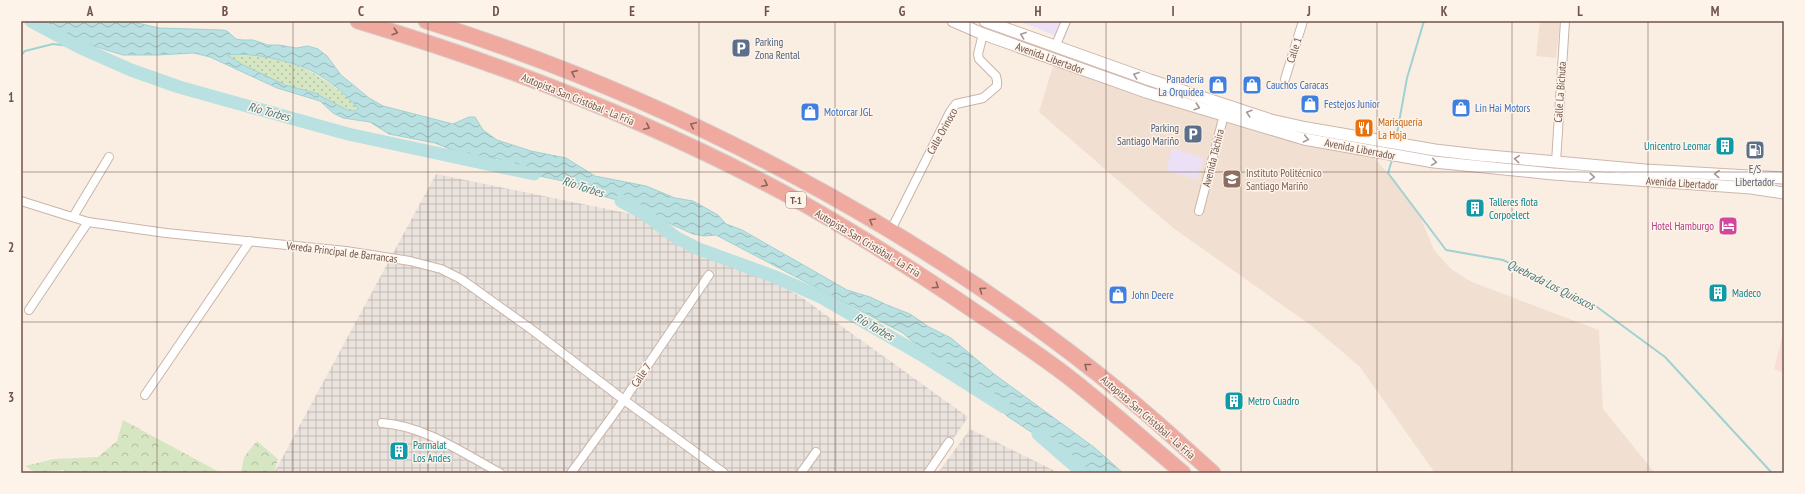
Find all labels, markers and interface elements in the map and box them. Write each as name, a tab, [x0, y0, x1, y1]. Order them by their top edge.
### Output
text: A	[86, 3, 94, 20]
text: B	[222, 3, 228, 20]
text: C	[358, 3, 364, 20]
text: D	[493, 3, 500, 20]
text: E	[629, 3, 635, 20]
text: F	[764, 3, 770, 20]
text: G	[899, 3, 906, 20]
text: H	[1035, 3, 1042, 20]
text: I	[1171, 3, 1175, 20]
text: J	[1306, 3, 1311, 20]
text: K	[1441, 3, 1448, 20]
text: L	[1577, 3, 1583, 20]
text: M	[1711, 3, 1720, 20]
one-way arrow	[391, 27, 398, 36]
one-way arrow	[1019, 31, 1026, 39]
place label: Parking Zona Rental	[755, 35, 800, 62]
street label: Calle 1	[1283, 35, 1305, 65]
parking icon: Parking Zona Rental	[730, 37, 752, 59]
street label: Avenida Libertador	[1014, 39, 1086, 77]
street label: Calle La Bichuta	[1551, 61, 1569, 123]
street label: Autopista San Cristóbal - La Fría	[519, 70, 637, 128]
one-way arrow	[570, 70, 578, 78]
one-way arrow	[1133, 72, 1140, 80]
place label: Panadería La Orquídea	[1158, 72, 1204, 99]
shop icon: Panadería La Orquídea	[1207, 74, 1229, 96]
shop icon: Cauchos Caracas	[1241, 74, 1263, 96]
place label: Cauchos Caracas	[1266, 78, 1329, 92]
text: 1	[8, 89, 14, 106]
shop icon: Festejos Junior	[1299, 93, 1321, 115]
place label: Festejos Junior	[1324, 97, 1380, 111]
shop icon: Lin Hai Motors	[1450, 97, 1472, 119]
water label: Río Torbes	[247, 99, 294, 125]
shop icon: Motorcar JGL	[799, 101, 821, 123]
place label: Lin Hai Motors	[1475, 101, 1531, 115]
one-way arrow	[1193, 102, 1200, 111]
place label: Motorcar JGL	[824, 105, 873, 119]
street label: Calle Orinoco	[924, 105, 961, 157]
one-way arrow	[1245, 109, 1252, 117]
place label: Marisquería La Hoja	[1378, 115, 1422, 142]
restaurant icon: Marisquería La Hoja	[1353, 117, 1375, 139]
place label: Parking Santiago Mariño	[1117, 121, 1179, 148]
one-way arrow	[689, 122, 697, 130]
one-way arrow	[644, 123, 651, 131]
parking icon: Parking Santiago Mariño	[1182, 123, 1204, 145]
street label: Avenida Táchira	[1199, 128, 1227, 188]
one-way arrow	[1303, 134, 1309, 142]
street label: Avenida Libertador	[1323, 135, 1397, 163]
building icon: Unicentro Leomar	[1714, 135, 1736, 157]
place label: Unicentro Leomar	[1644, 139, 1711, 153]
fuel station icon: E/S Libertador	[1744, 139, 1766, 161]
one-way arrow	[1514, 154, 1520, 163]
one-way arrow	[1431, 157, 1437, 166]
place label: E/S Libertador	[1735, 162, 1775, 189]
place label: Instituto Politécnico Santiago Mariño	[1246, 166, 1322, 193]
school or university icon: Instituto Politécnico Santiago Mariño	[1221, 168, 1243, 190]
one-way arrow	[1714, 170, 1720, 178]
one-way arrow	[1589, 172, 1595, 181]
water label: Río Torbes	[561, 173, 608, 201]
street label: Avenida Libertador	[1646, 174, 1718, 192]
one-way arrow	[760, 179, 768, 187]
road number: T-1	[786, 192, 806, 208]
place label: Talleres flota Corpoelect	[1489, 195, 1538, 222]
building icon: Talleres flota Corpoelect	[1464, 197, 1486, 219]
street label: Autopista San Cristóbal - La Fría	[813, 206, 923, 280]
hotel icon: Hotel Hamburgo	[1717, 215, 1739, 237]
one-way arrow	[869, 218, 876, 225]
place label: Hotel Hamburgo	[1651, 219, 1714, 233]
street label: Vereda Principal de Barrancas	[285, 238, 399, 266]
text: 2	[8, 239, 14, 256]
water label: Quebrada Los Quioscos	[1505, 256, 1599, 314]
one-way arrow	[932, 281, 939, 288]
building icon: Madeco	[1707, 282, 1729, 304]
shop icon: John Deere	[1107, 284, 1129, 306]
place label: Madeco	[1732, 286, 1761, 300]
one-way arrow	[979, 287, 986, 295]
place label: John Deere	[1131, 288, 1174, 302]
water label: Río Torbes	[852, 309, 898, 345]
street label: Calle 7	[628, 360, 654, 390]
one-way arrow	[1085, 364, 1092, 371]
street label: Autopista San Cristóbal - La Fría	[1098, 372, 1198, 462]
text: 3	[8, 389, 14, 406]
building icon: Metro Cuadro	[1223, 390, 1245, 412]
place label: Metro Cuadro	[1248, 394, 1300, 408]
place label: Parmalat Los Andes	[413, 438, 451, 465]
building icon: Parmalat Los Andes	[388, 440, 410, 462]

